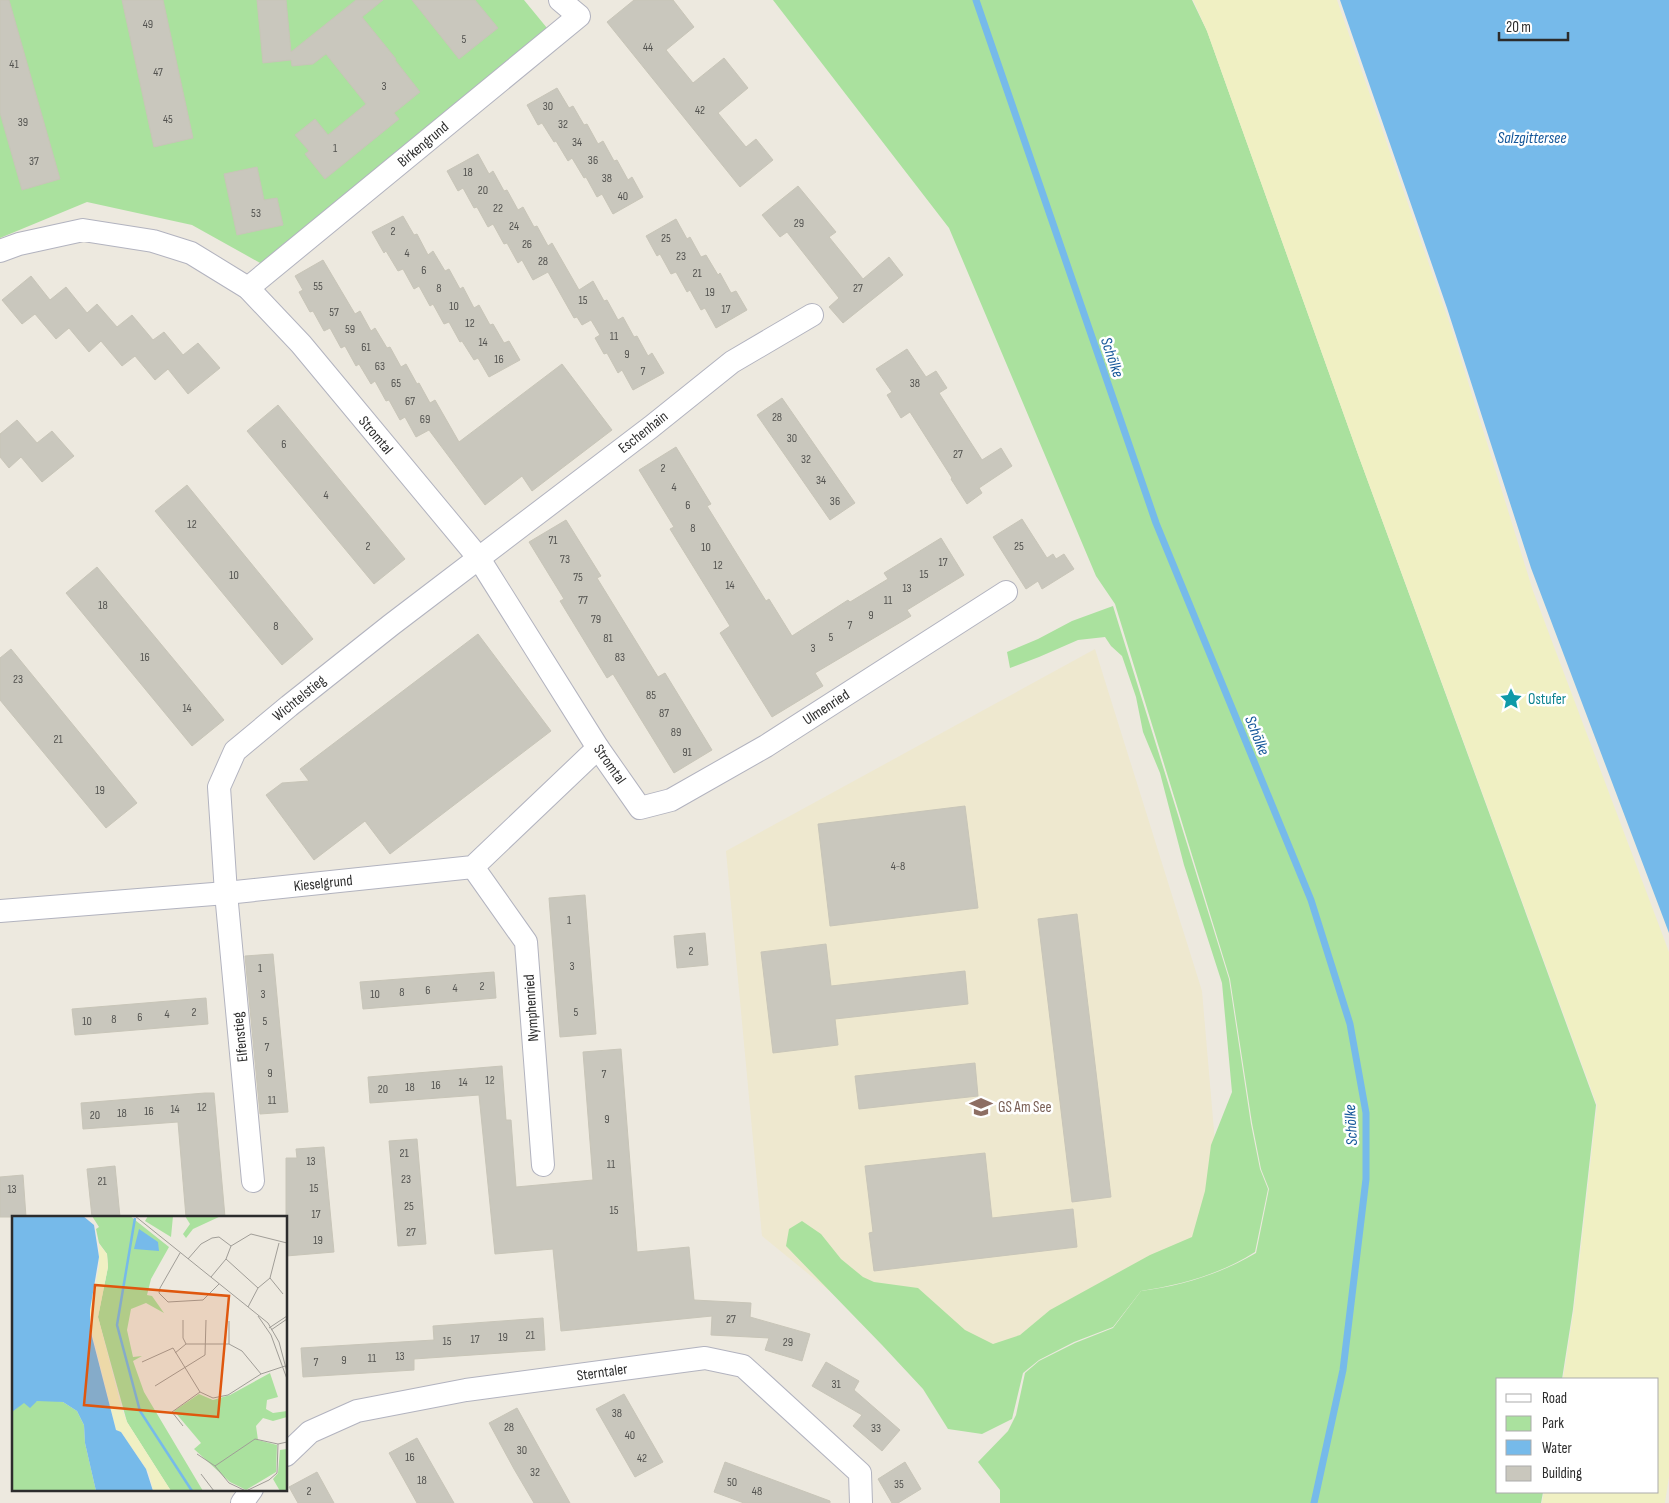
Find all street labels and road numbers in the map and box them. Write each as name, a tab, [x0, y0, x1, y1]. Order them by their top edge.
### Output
street label: Birkengrund	[394, 118, 453, 171]
street label: Eschenhain	[615, 407, 672, 458]
street label: Stromtal	[354, 412, 397, 458]
street label: Wichtelstieg	[269, 671, 330, 726]
street label: Ulmenried	[799, 685, 853, 729]
street label: Stromtal	[589, 741, 630, 788]
street label: Kieselgrund	[293, 871, 353, 896]
street label: Nymphenried	[520, 974, 543, 1042]
street label: Elfenstieg	[228, 1011, 253, 1063]
street label: Sterntaler	[575, 1359, 629, 1385]

